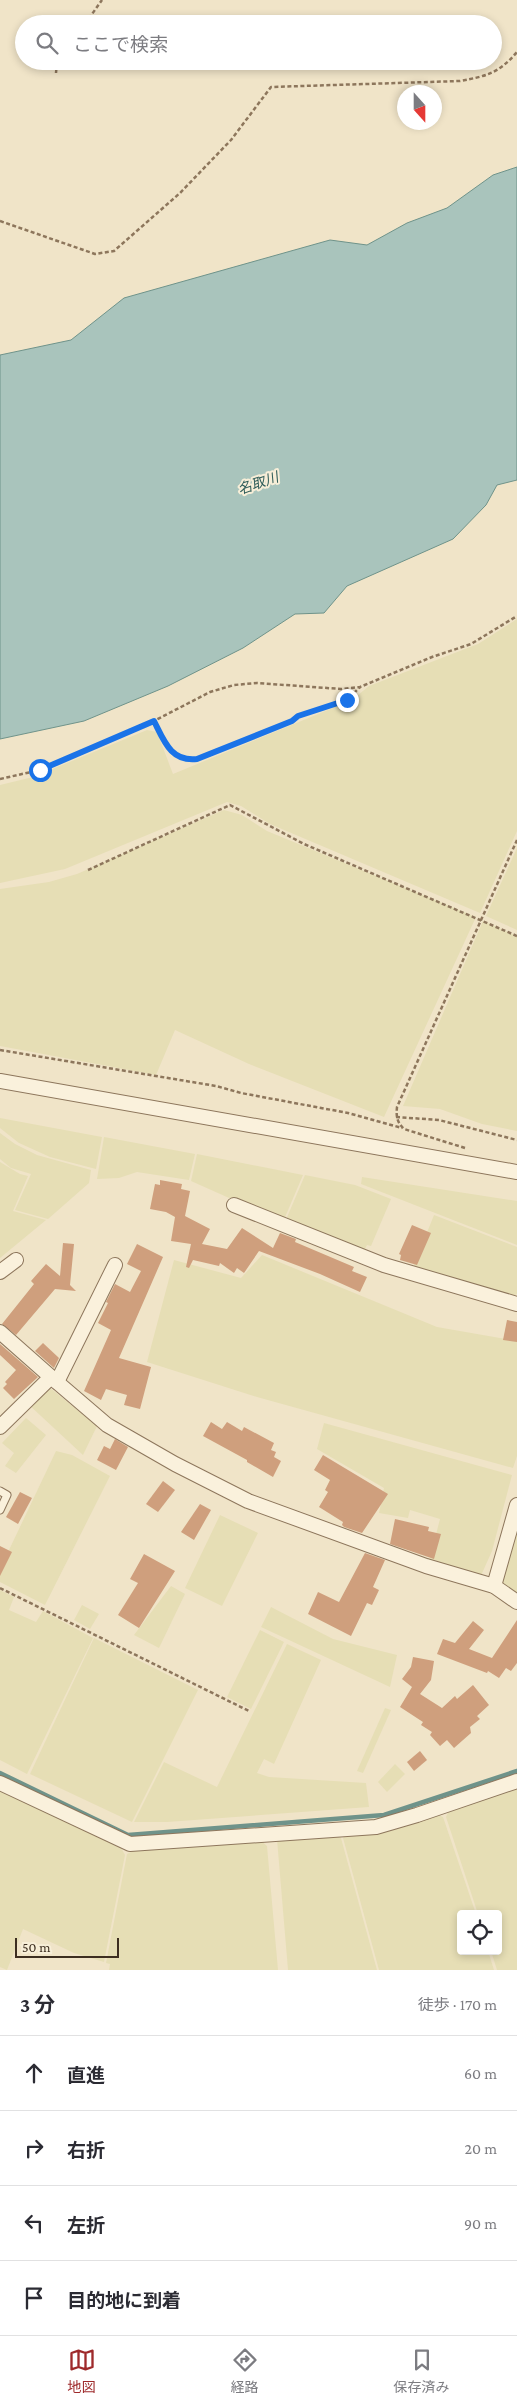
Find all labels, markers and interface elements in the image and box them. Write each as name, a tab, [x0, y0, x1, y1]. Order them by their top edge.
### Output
search box	[15, 15, 502, 70]
icon: search	[33, 29, 61, 57]
text: ここで検索	[73, 34, 168, 55]
north arrow	[397, 85, 442, 130]
water label: 名取川	[236, 468, 282, 497]
route end	[336, 689, 359, 712]
route start	[29, 759, 52, 782]
map controls	[457, 1910, 502, 1955]
button: locate	[457, 1910, 502, 1955]
scale bar	[15, 1935, 119, 1958]
text: 50 m	[22, 1939, 50, 1955]
text: 3 分	[20, 1993, 55, 2017]
text: 徒歩 · 170 m	[418, 1996, 497, 2013]
icon: ahead	[20, 2059, 48, 2087]
text: 直進	[67, 2065, 105, 2086]
text: 60 m	[464, 2065, 497, 2082]
icon: right	[20, 2134, 48, 2162]
text: 右折	[67, 2140, 105, 2161]
text: 20 m	[464, 2140, 497, 2157]
icon: left	[20, 2209, 48, 2237]
text: 左折	[67, 2215, 105, 2236]
text: 90 m	[464, 2215, 497, 2232]
icon: arrive	[20, 2284, 48, 2312]
text: 目的地に到着	[67, 2290, 181, 2311]
tab: 地図	[68, 2346, 96, 2396]
tab: 経路	[231, 2346, 259, 2396]
tab: 保存済み	[394, 2346, 450, 2396]

